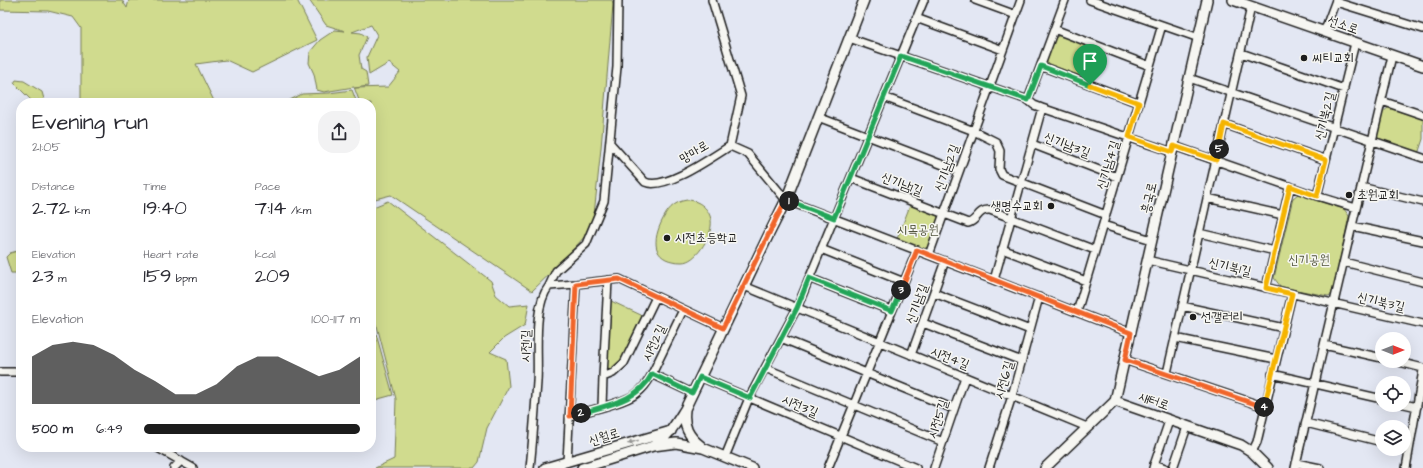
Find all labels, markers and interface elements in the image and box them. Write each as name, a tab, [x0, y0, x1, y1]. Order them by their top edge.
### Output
street label: 선소로	[1325, 11, 1361, 39]
pin	[1073, 44, 1107, 85]
place label: 씨티교회	[1312, 49, 1354, 67]
icon: arrive	[1079, 50, 1101, 72]
marker: 씨티교회	[1299, 53, 1309, 63]
street label: 신기북2길	[1310, 90, 1340, 142]
text: Evening run	[32, 107, 148, 138]
button: share	[318, 111, 360, 153]
street label: 신기남3길	[1041, 128, 1093, 162]
street label: 망마로	[676, 136, 712, 168]
text: 21:05	[32, 138, 61, 156]
street label: 신기남4길	[1092, 138, 1124, 192]
pin: 5	[1209, 139, 1229, 159]
text: 5	[1215, 141, 1223, 156]
street label: 신기남2길	[930, 142, 964, 194]
street label: 신기남1길	[878, 168, 926, 200]
text: Distance	[32, 179, 75, 194]
text: Time	[143, 179, 166, 194]
text: Pace	[255, 179, 280, 194]
street label: 흥국로	[1137, 181, 1161, 215]
place label: 초원교회	[1357, 186, 1399, 204]
marker: 초원교회	[1344, 190, 1354, 200]
pin: 1	[779, 191, 799, 211]
text: 1	[788, 193, 790, 208]
text: 2.72	[32, 194, 70, 222]
text: 19:40	[143, 194, 187, 222]
text: 7:14	[255, 194, 286, 222]
place label: 생명수교회	[991, 197, 1043, 215]
marker: 생명수교회	[1046, 201, 1056, 211]
text: km	[70, 203, 90, 218]
text: /km	[286, 203, 311, 218]
park label: 시목공원	[897, 221, 939, 239]
place label: 시전초등학교	[675, 229, 738, 247]
marker: 시전초등학교	[662, 233, 672, 243]
text: Elevation	[32, 247, 75, 262]
text: Heart rate	[143, 247, 199, 262]
text: kcal	[255, 247, 276, 262]
park label: 신기공원	[1288, 251, 1330, 269]
street label: 신기북1길	[1207, 253, 1253, 281]
text: 23	[32, 262, 54, 290]
text: 159	[143, 262, 171, 290]
text: 209	[255, 262, 290, 290]
text: m	[54, 271, 67, 286]
text: bpm	[171, 271, 197, 286]
pin: 3	[891, 280, 911, 300]
street label: 신기남길	[901, 281, 933, 327]
text: 3	[898, 282, 904, 297]
street label: 신기북3길	[1355, 288, 1407, 316]
place label: 선갤러리	[1201, 308, 1243, 326]
text: Elevation	[32, 310, 83, 328]
text: 100–117 m	[311, 310, 360, 328]
marker: 선갤러리	[1188, 312, 1198, 322]
street label: 시전2길	[638, 322, 670, 364]
street label: 시전1길	[517, 329, 535, 363]
north arrow	[1375, 332, 1411, 368]
map controls	[1375, 332, 1411, 456]
street label: 시전4길	[928, 342, 972, 374]
street label: 시전6길	[990, 359, 1018, 401]
button: locate	[1375, 376, 1411, 412]
street label: 새터로	[1136, 387, 1172, 415]
street label: 시전3길	[779, 390, 821, 422]
street label: 시전5길	[923, 397, 953, 441]
pin: 4	[1254, 397, 1274, 417]
text: 4	[1260, 399, 1268, 414]
pin: 2	[571, 403, 591, 423]
text: 2	[578, 405, 584, 420]
text: 500 m	[32, 420, 73, 438]
text: 6:49	[96, 420, 123, 438]
button: layers	[1375, 420, 1411, 456]
street label: 신월로	[586, 424, 622, 450]
one-way arrow	[627, 439, 639, 445]

